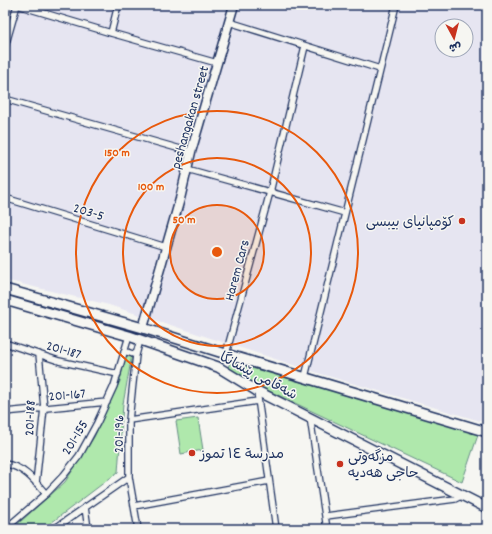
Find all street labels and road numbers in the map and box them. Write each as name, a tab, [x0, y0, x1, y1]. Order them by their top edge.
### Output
street label: peshangakan street	[167, 64, 215, 171]
street label: 203-5	[71, 199, 106, 227]
street label: Harem Cars	[220, 238, 256, 303]
street label: 201-187	[44, 336, 83, 365]
street label: شەقامی پێشانگا	[216, 348, 301, 406]
street label: 201-167	[48, 384, 86, 408]
street label: 201-188	[20, 399, 42, 436]
street label: 201-196	[110, 415, 130, 453]
street label: 201-155	[57, 417, 94, 459]

